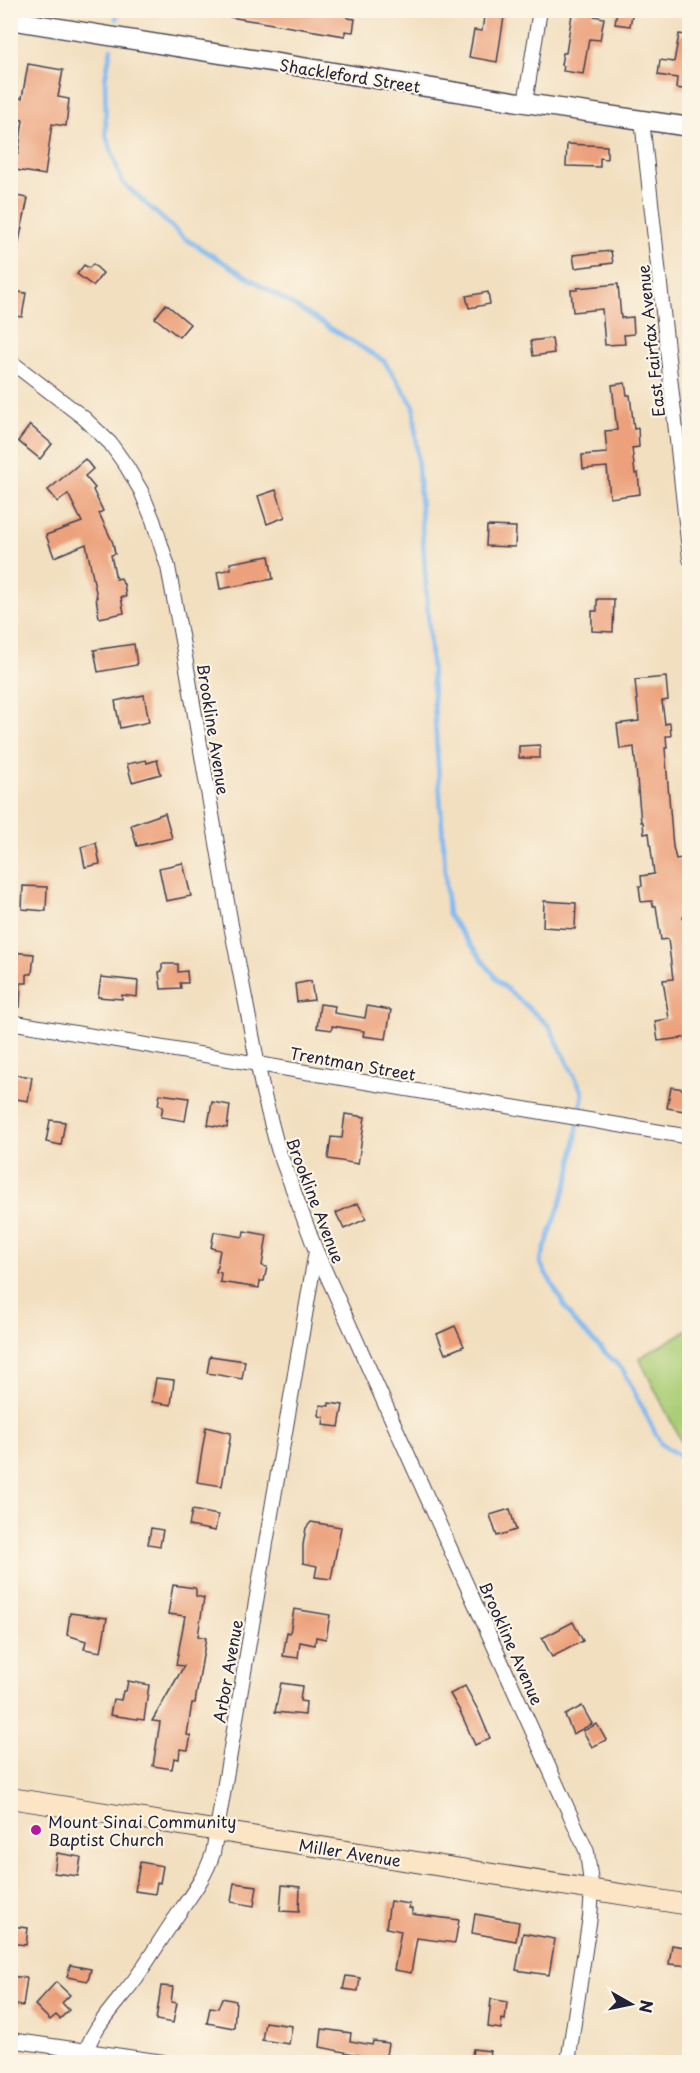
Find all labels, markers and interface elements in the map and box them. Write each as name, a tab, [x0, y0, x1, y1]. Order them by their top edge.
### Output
street label: Shackleford Street	[278, 52, 423, 98]
street label: East Fairfax Avenue	[630, 263, 670, 418]
street label: Brookline Avenue	[192, 661, 236, 797]
street label: Trentman Street	[288, 1040, 418, 1086]
street label: Brookline Avenue	[281, 1134, 351, 1267]
street label: Brookline Avenue	[474, 1577, 550, 1709]
street label: Arbor Avenue	[206, 1617, 248, 1724]
place label: Mount Sinai Community Baptist Church	[48, 1809, 236, 1851]
marker: Mount Sinai Community Baptist Church	[29, 1823, 43, 1837]
street label: Miller Avenue	[297, 1832, 403, 1872]
north arrow	[601, 1974, 661, 2034]
text: N	[634, 1998, 660, 2015]

